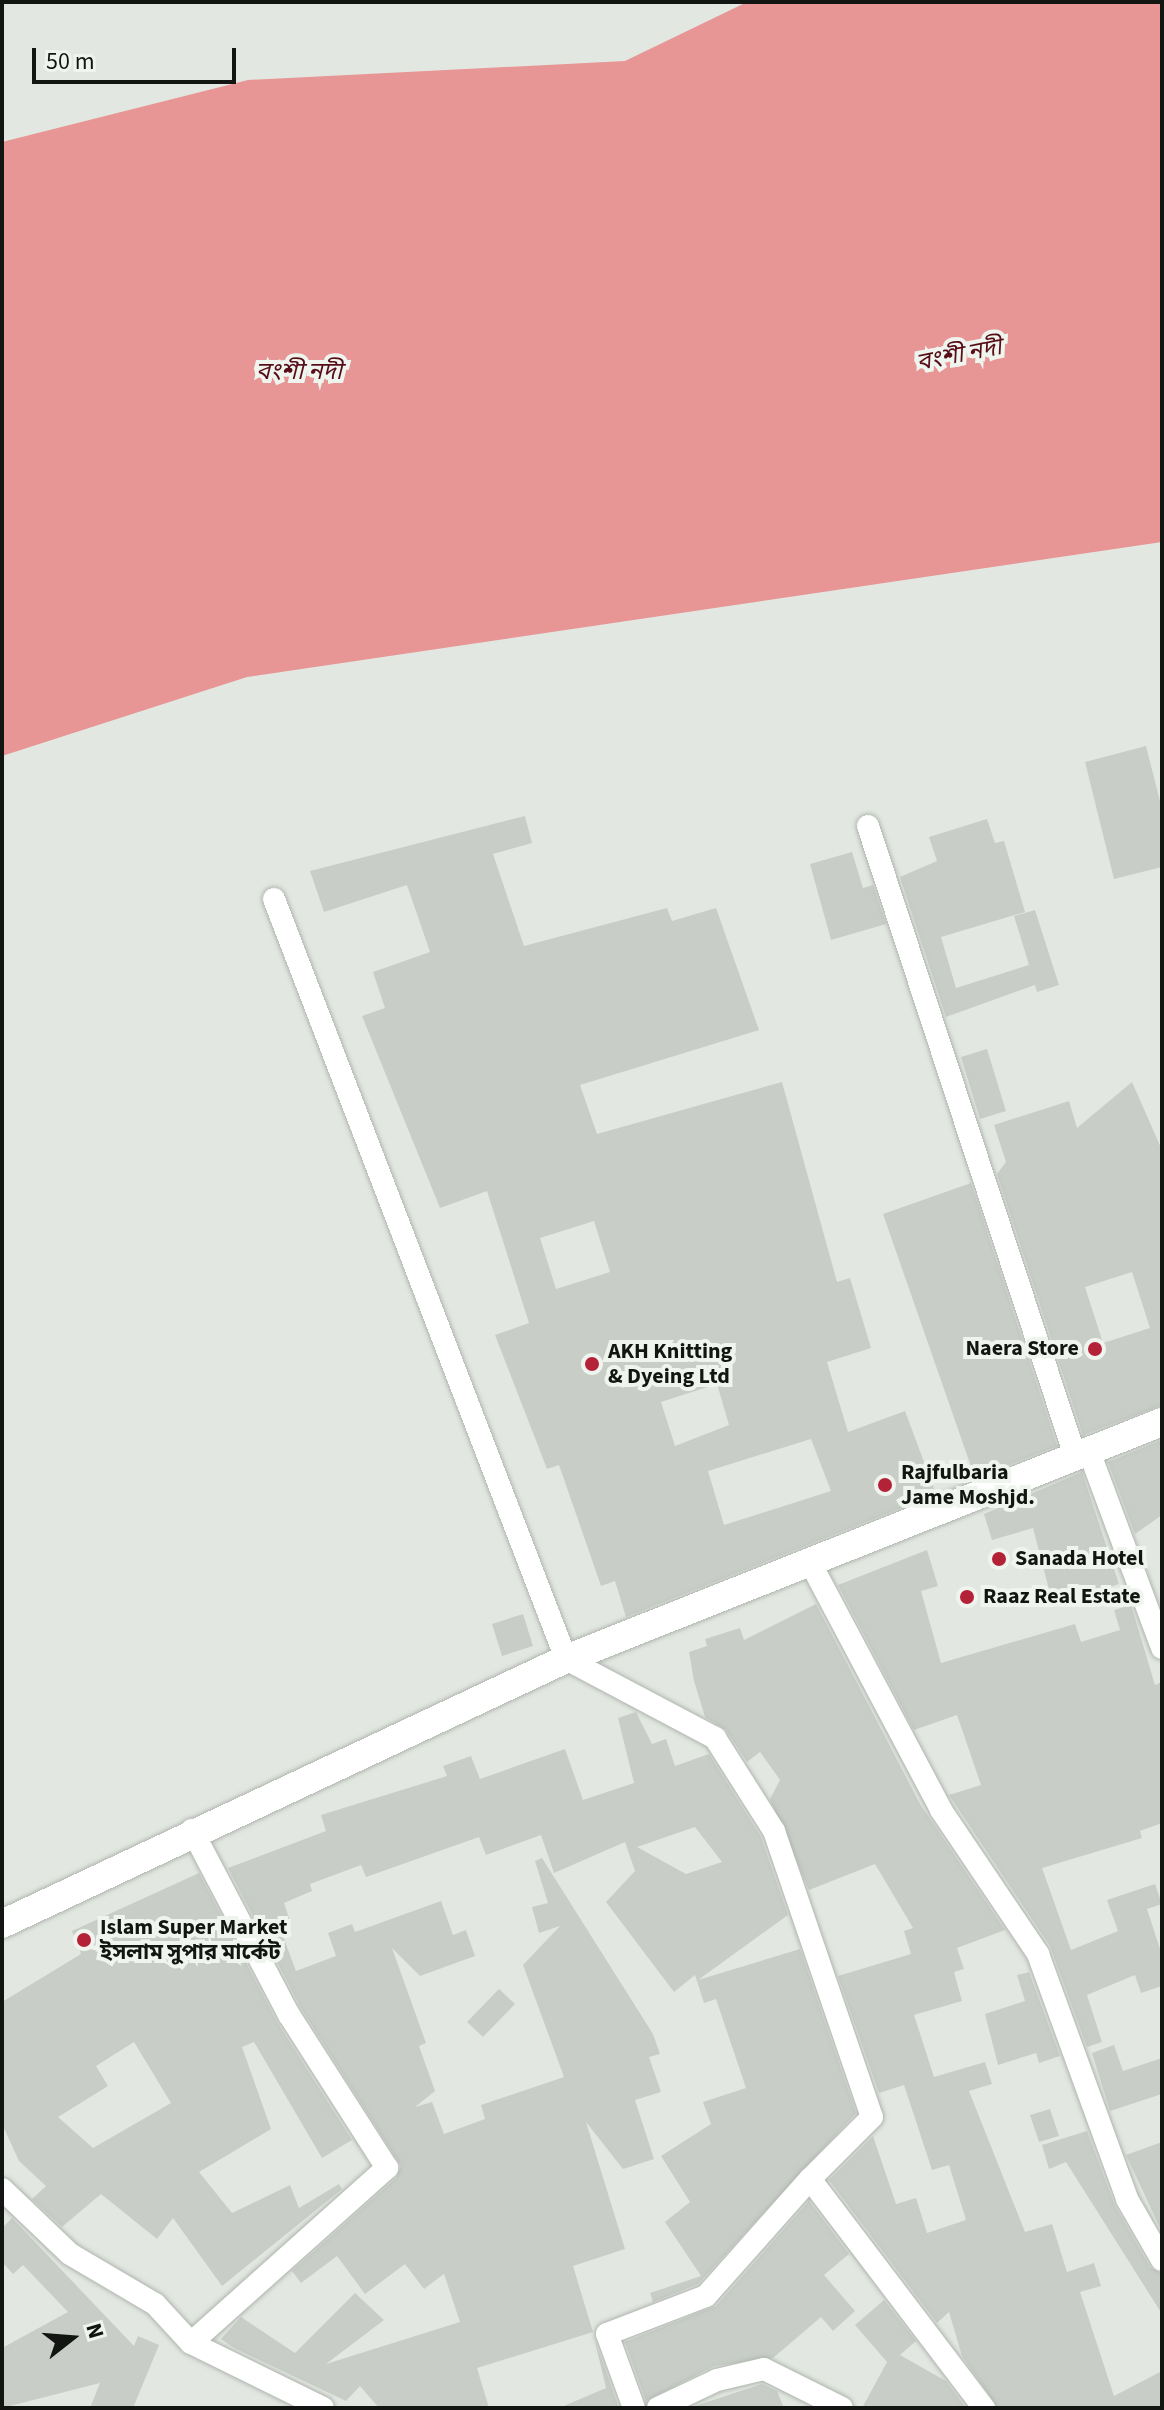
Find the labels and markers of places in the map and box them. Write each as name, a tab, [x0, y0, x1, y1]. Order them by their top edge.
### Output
place label: Naera Store	[965, 1336, 1079, 1362]
place label: AKH Knitting & Dyeing Ltd	[608, 1338, 732, 1390]
marker: Naera Store	[1086, 1340, 1104, 1358]
marker: AKH Knitting & Dyeing Ltd	[583, 1355, 601, 1373]
place label: Rajfulbaria Jame Moshjd.	[901, 1459, 1035, 1510]
marker: Rajfulbaria Jame Moshjd.	[876, 1476, 894, 1494]
place label: Sanada Hotel	[1015, 1546, 1144, 1572]
marker: Sanada Hotel	[990, 1550, 1008, 1568]
place label: Raaz Real Estate	[983, 1584, 1141, 1610]
marker: Raaz Real Estate	[958, 1588, 976, 1606]
place label: Islam Super Market ইসলাম সুপার মার্কেট	[100, 1914, 288, 1966]
marker: Islam Super Market ইসলাম সুপার মার্কেট	[75, 1931, 93, 1949]

